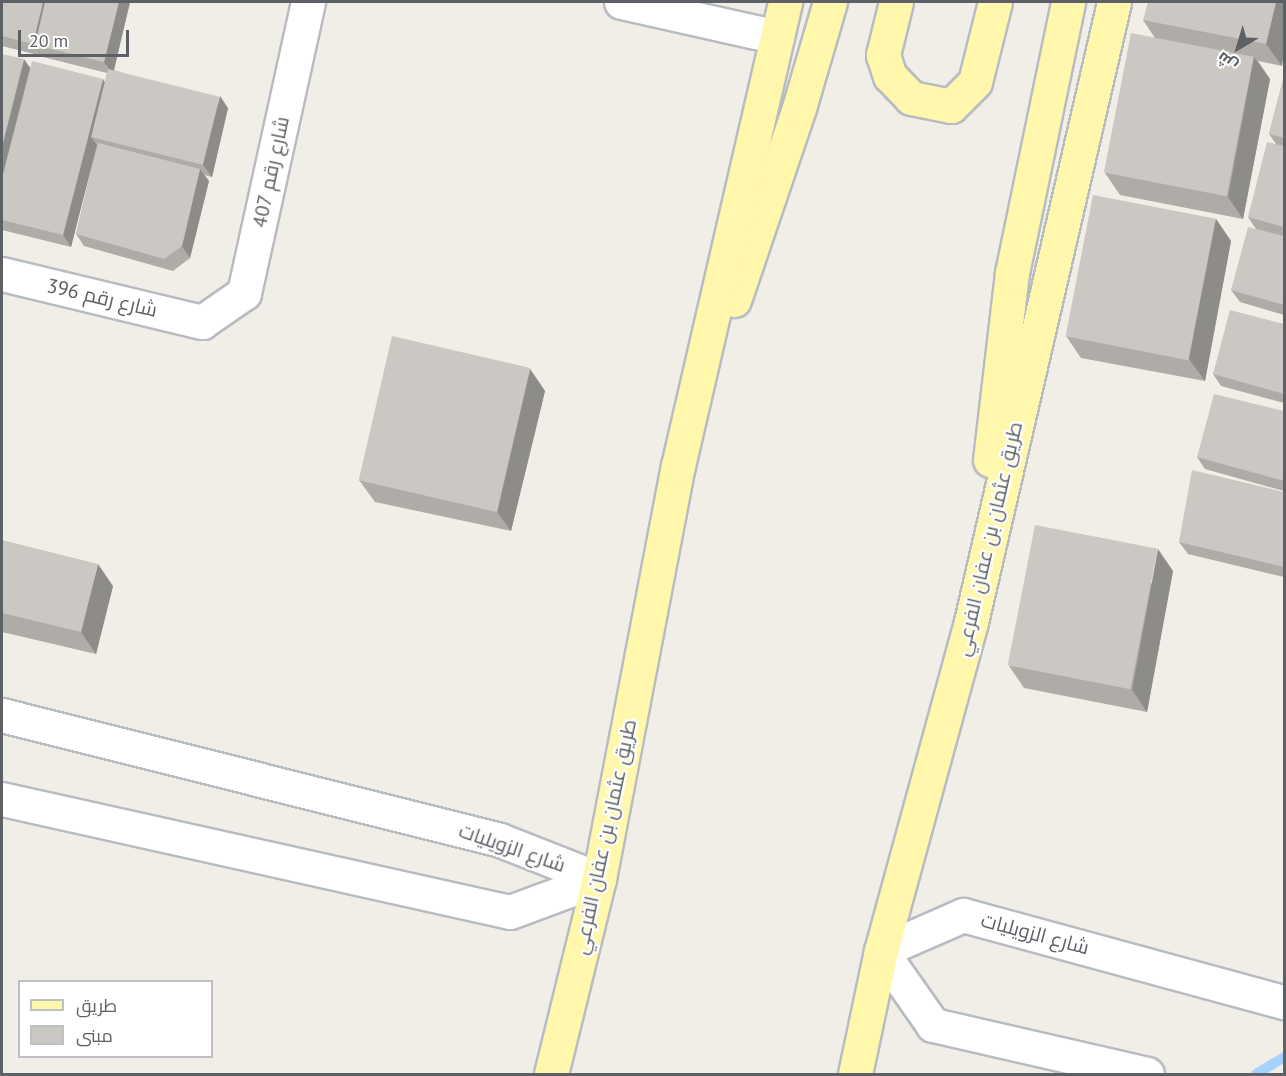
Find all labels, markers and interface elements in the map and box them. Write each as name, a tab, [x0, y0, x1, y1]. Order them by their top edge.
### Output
scale bar	[21, 18, 132, 56]
north arrow	[1208, 18, 1268, 78]
text: 20 m	[29, 29, 68, 52]
text: ش	[1213, 48, 1241, 76]
street label: شارع رقم 407	[248, 114, 294, 230]
street label: شارع رقم 396	[44, 274, 160, 322]
street label: طريق عثمان بن عفان الفرعي	[950, 419, 1028, 659]
street label: طريق عثمان بن عفان الفرعي	[568, 717, 642, 957]
street label: شارع الزويليات	[456, 819, 568, 877]
street label: شارع الزويليات	[978, 908, 1092, 960]
legend	[18, 980, 213, 1058]
text: طريق	[76, 994, 117, 1017]
text: مبنى	[76, 1024, 113, 1047]

